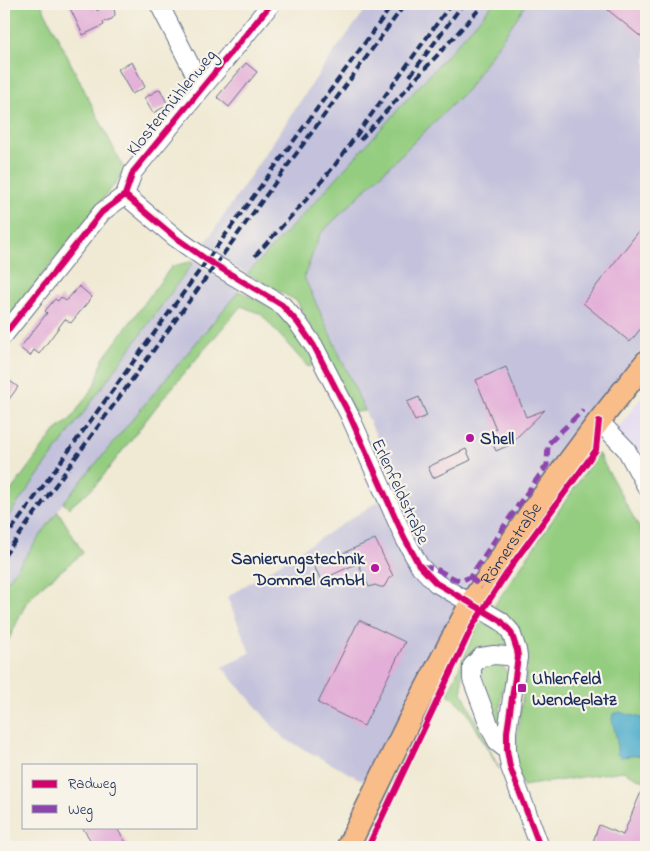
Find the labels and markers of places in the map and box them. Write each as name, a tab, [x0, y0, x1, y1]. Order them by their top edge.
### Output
place label: Shell	[480, 427, 514, 453]
marker: Shell	[464, 432, 476, 444]
place label: Sanierungstechnik Dommel GmbH	[231, 547, 366, 594]
marker: Sanierungstechnik Dommel GmbH	[369, 562, 381, 574]
place label: Uhlenfeld Wendeplatz	[532, 667, 617, 714]
marker: Uhlenfeld Wendeplatz	[516, 682, 528, 694]

